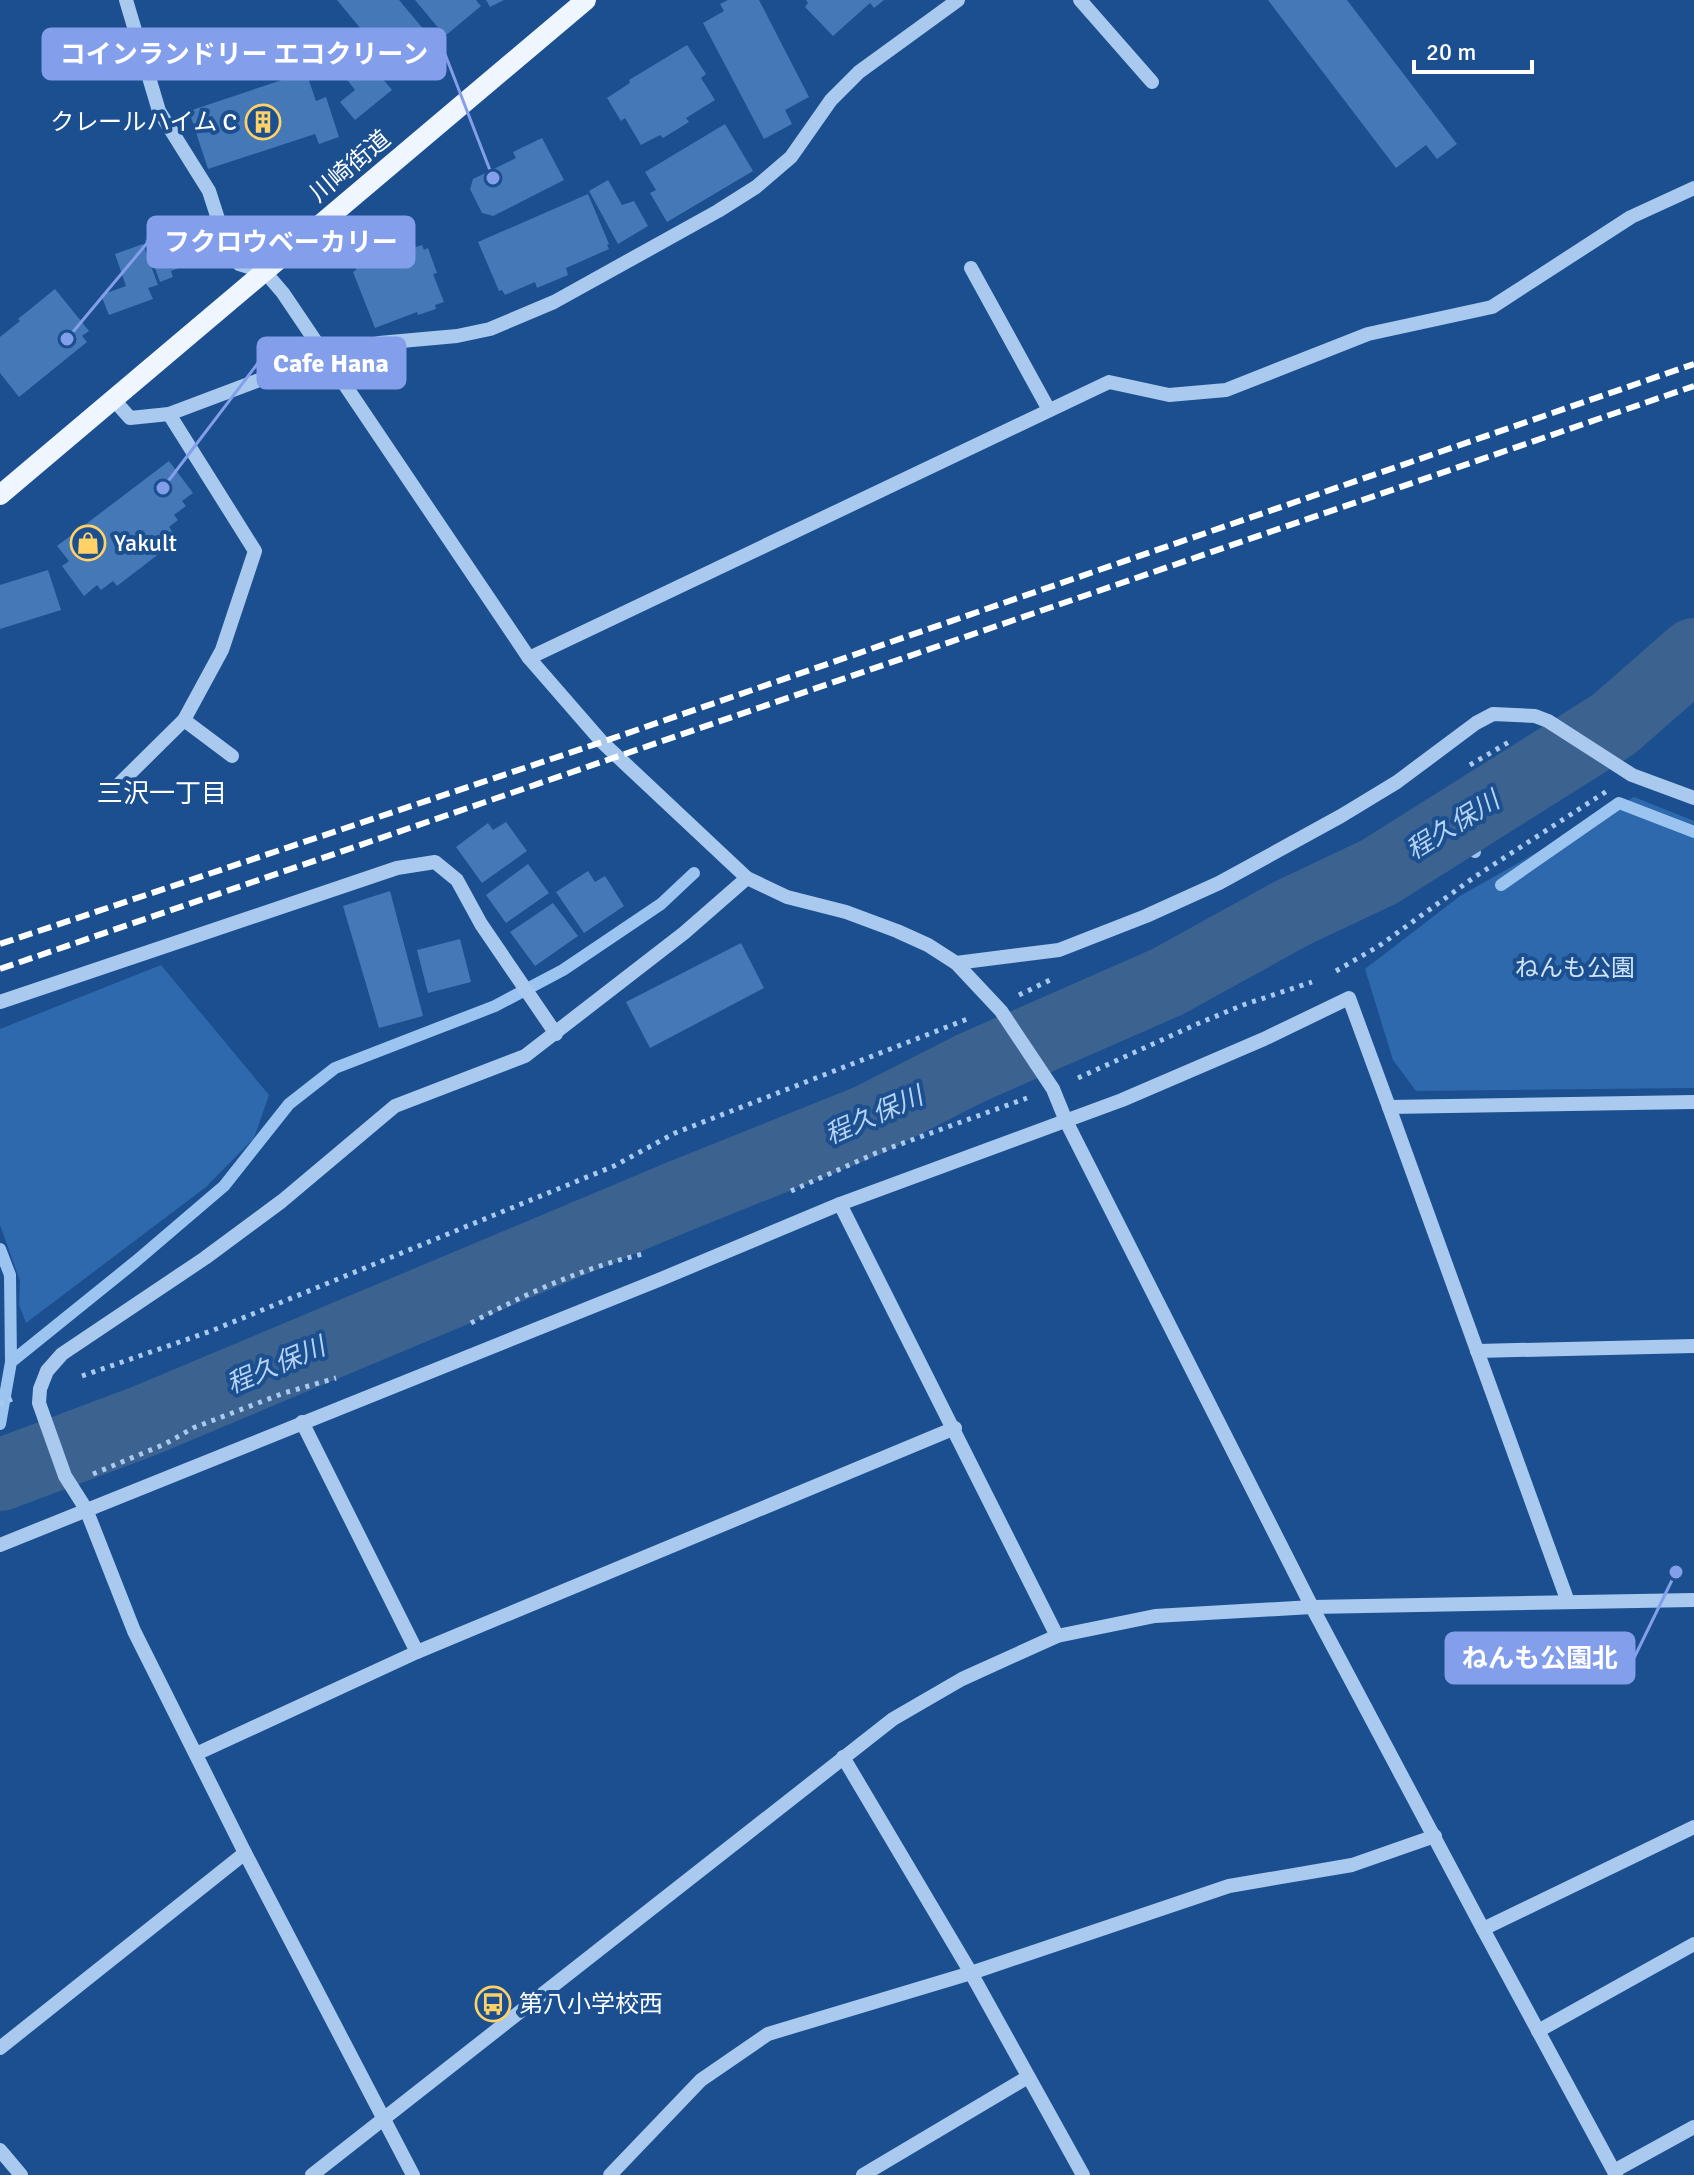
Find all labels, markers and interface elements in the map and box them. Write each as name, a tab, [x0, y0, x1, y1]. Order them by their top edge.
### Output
scale bar	[1414, 24, 1532, 74]
callout: コインランドリー エコクリーン	[43, 29, 445, 79]
text: 20 m	[1426, 37, 1476, 67]
text: コインランドリー エコクリーン	[60, 39, 428, 71]
building icon: クレールハイム C	[244, 103, 282, 141]
place label: クレールハイム C	[50, 107, 237, 137]
street label: 川崎街道	[304, 124, 396, 208]
callout: フクロウベーカリー	[148, 217, 414, 267]
text: フクロウベーカリー	[164, 227, 398, 259]
callout: Cafe Hana	[258, 338, 405, 388]
text: Cafe Hana	[273, 348, 389, 380]
shop icon: Yakult	[69, 524, 107, 562]
place label: Yakult	[114, 528, 177, 558]
district label: 三沢一丁目	[97, 778, 227, 810]
water label: 程久保川	[1400, 783, 1508, 867]
park label: ねんも公園	[1515, 953, 1635, 983]
water label: 程久保川	[820, 1079, 931, 1152]
water label: 程久保川	[222, 1330, 333, 1401]
callout: ねんも公園北	[1446, 1633, 1634, 1683]
text: ねんも公園北	[1462, 1643, 1618, 1675]
bus stop icon: 第八小学校西	[474, 1985, 512, 2023]
place label: 第八小学校西	[519, 1989, 663, 2019]

